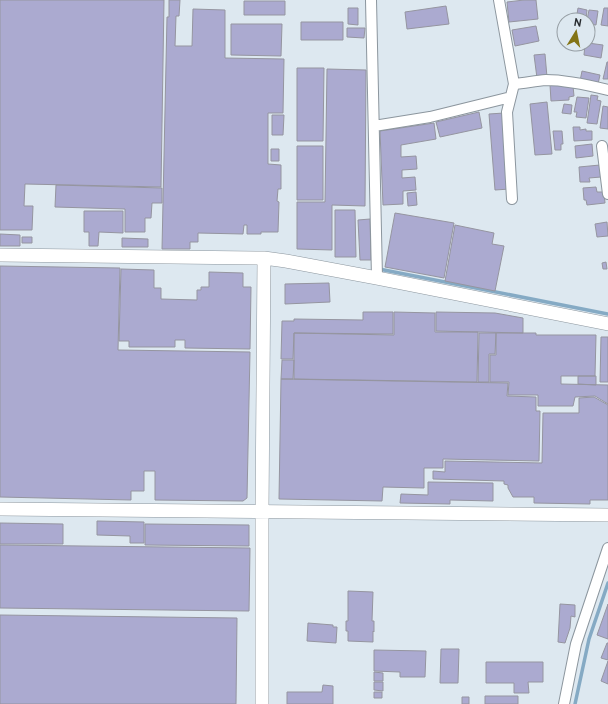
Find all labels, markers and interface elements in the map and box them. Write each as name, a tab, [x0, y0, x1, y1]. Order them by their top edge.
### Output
north arrow	[556, 12, 596, 52]
text: N	[572, 16, 583, 31]

